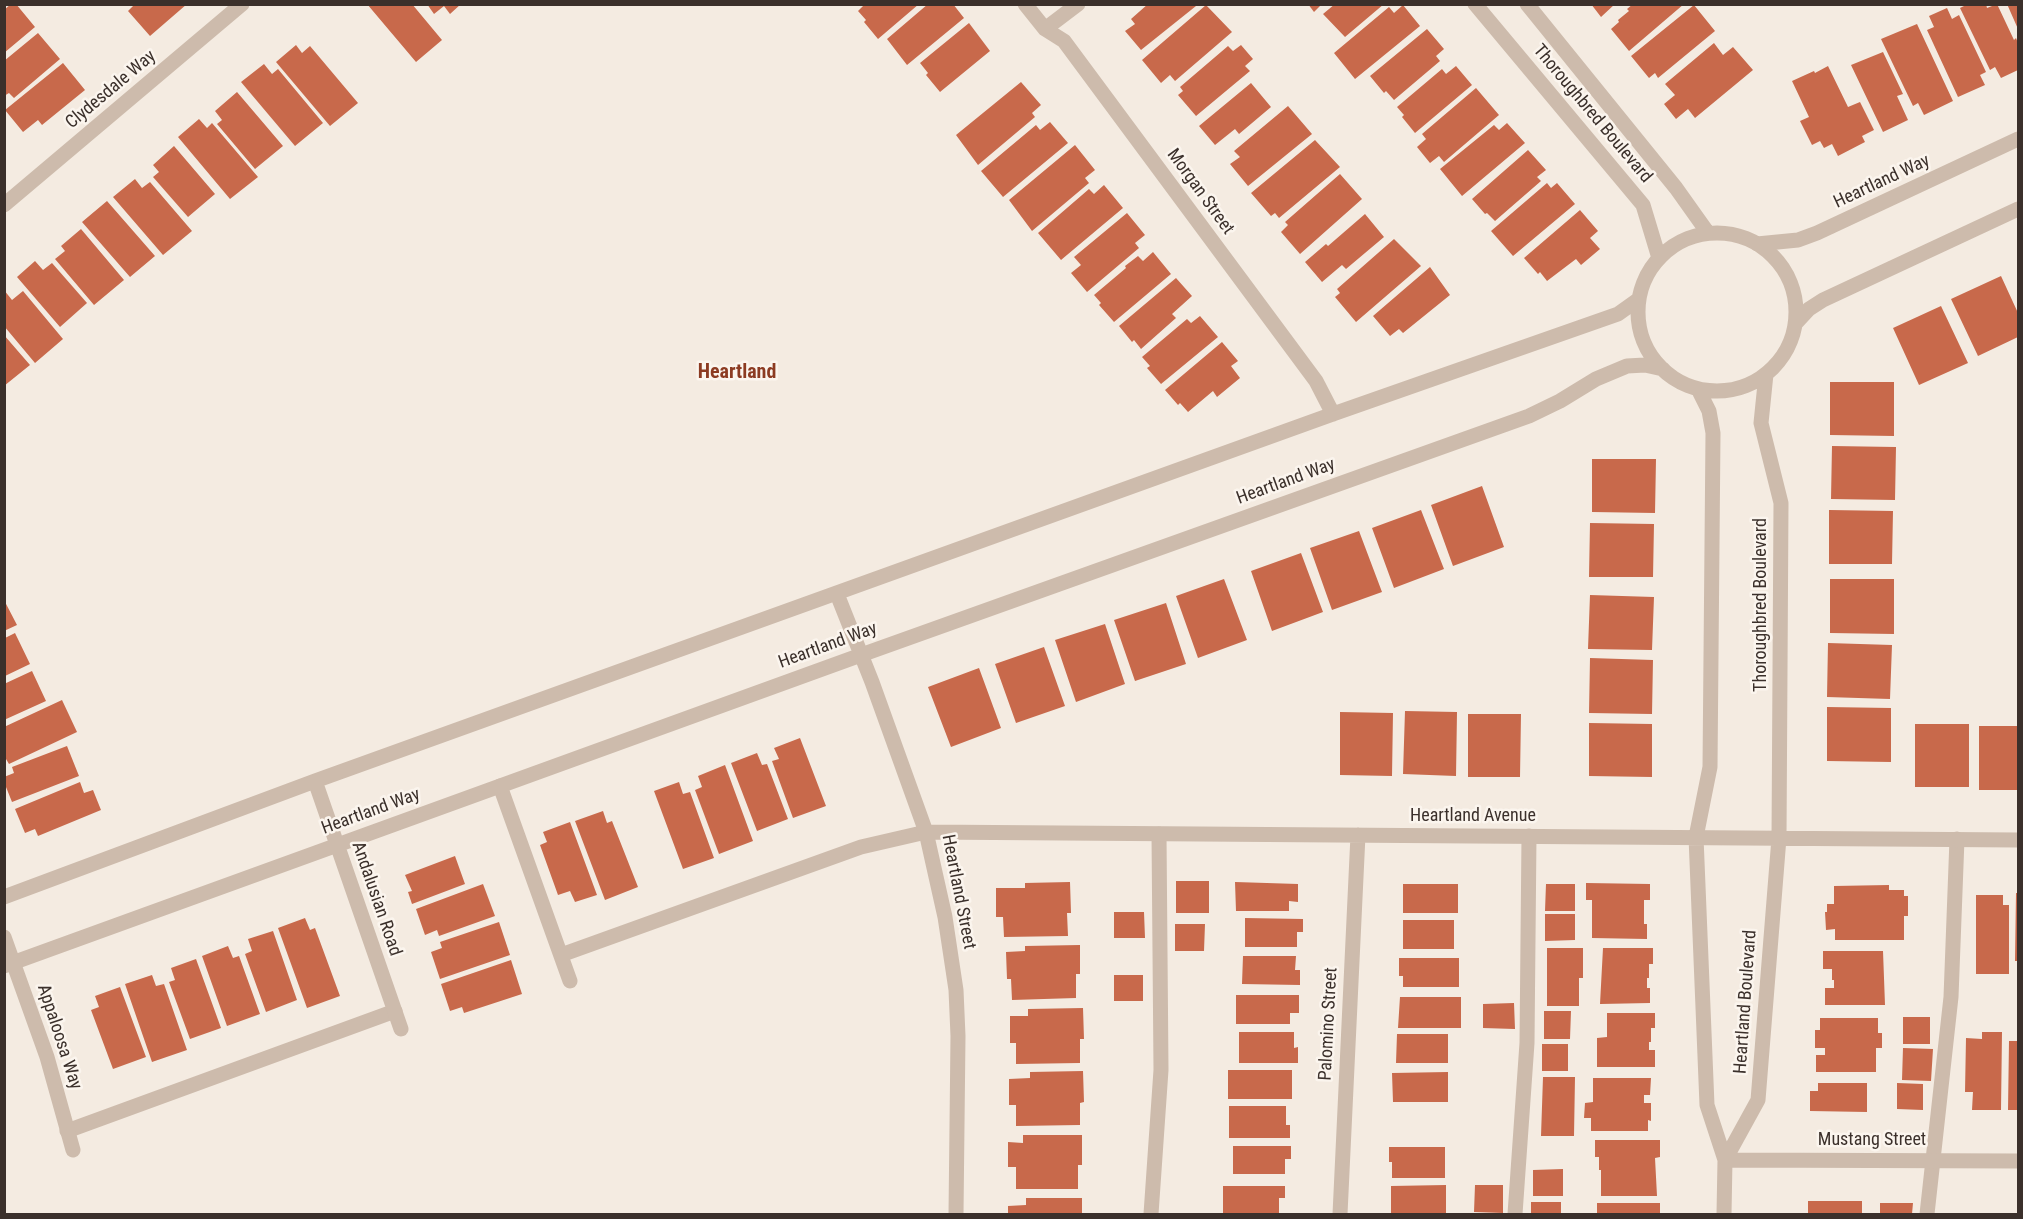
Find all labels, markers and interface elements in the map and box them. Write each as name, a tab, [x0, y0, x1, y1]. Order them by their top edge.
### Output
street label: Thoroughbred Boulevard	[1528, 40, 1656, 188]
street label: Clydesdale Way	[62, 46, 160, 134]
street label: Morgan Street	[1162, 145, 1238, 239]
street label: Heartland Way	[1831, 150, 1933, 214]
district label: Heartland	[698, 361, 776, 385]
street label: Heartland Way	[1234, 454, 1338, 510]
street label: Thoroughbred Boulevard	[1750, 518, 1772, 692]
street label: Heartland Way	[776, 618, 880, 674]
street label: Heartland Way	[319, 784, 423, 840]
street label: Heartland Avenue	[1410, 805, 1536, 827]
street label: Heartland Street	[936, 833, 980, 951]
street label: Andalusian Road	[346, 839, 406, 959]
street label: Heartland Boulevard	[1730, 929, 1762, 1075]
street label: Palomino Street	[1315, 967, 1343, 1081]
street label: Appaloosa Way	[32, 982, 86, 1092]
street label: Mustang Street	[1818, 1129, 1926, 1151]

